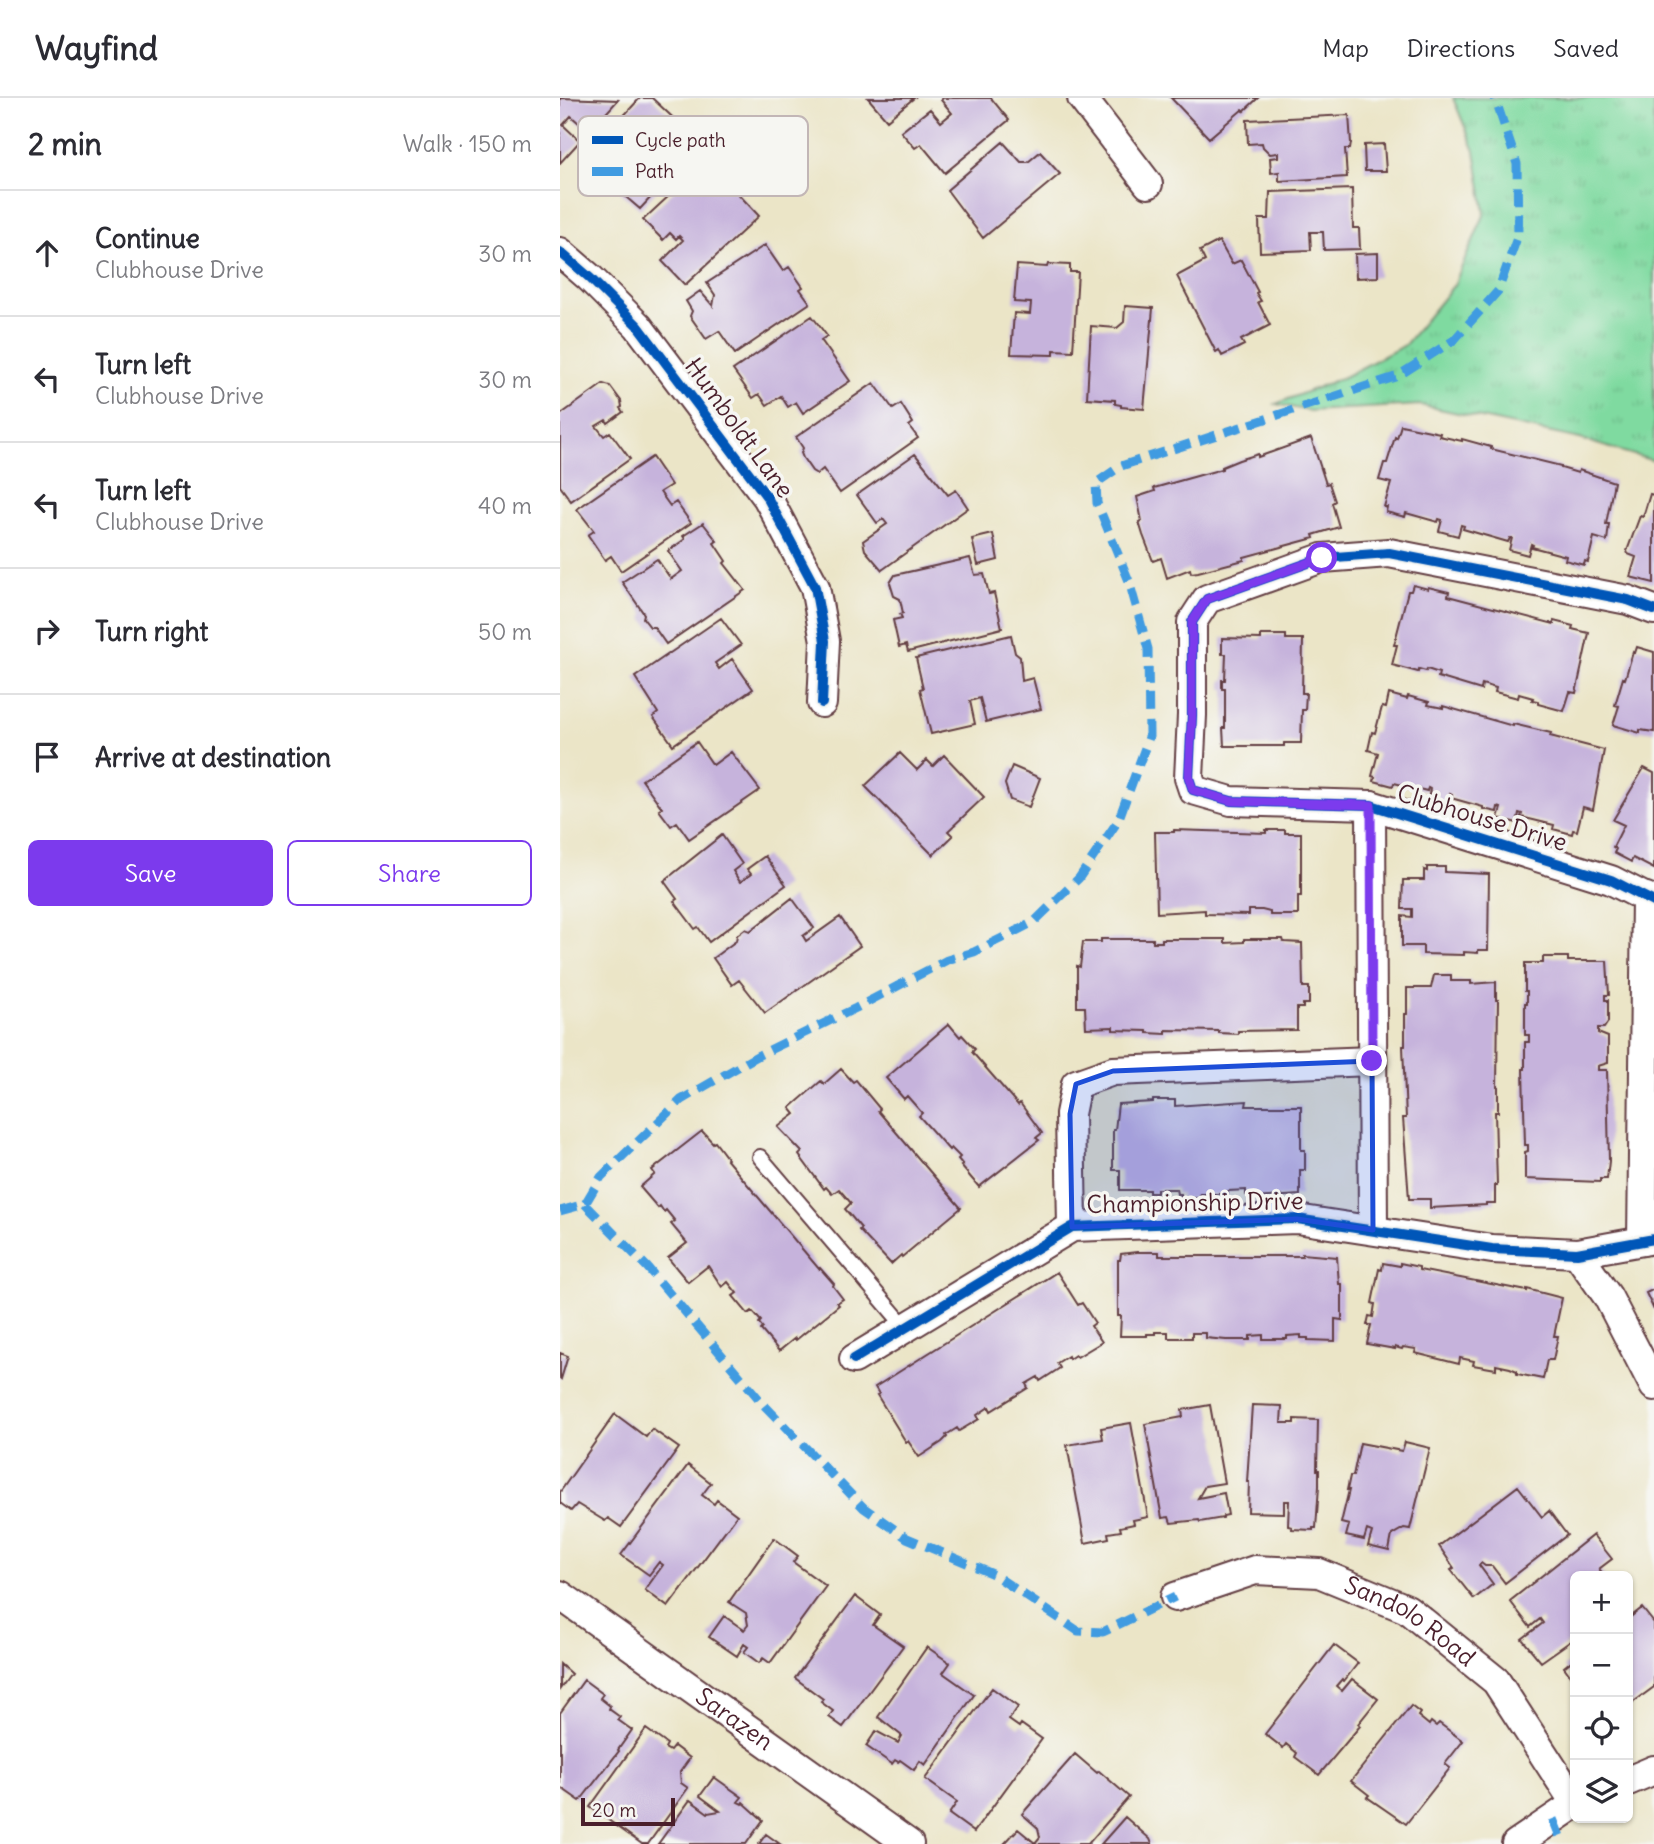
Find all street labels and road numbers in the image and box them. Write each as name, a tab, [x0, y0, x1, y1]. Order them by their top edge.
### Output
street label: Humboldt Lane	[679, 352, 801, 503]
street label: Clubhouse Drive	[1394, 777, 1571, 857]
street label: Championship Drive	[1086, 1185, 1304, 1219]
street label: Sandolo Road	[1340, 1569, 1482, 1672]
street label: Sarazen	[690, 1681, 779, 1756]

